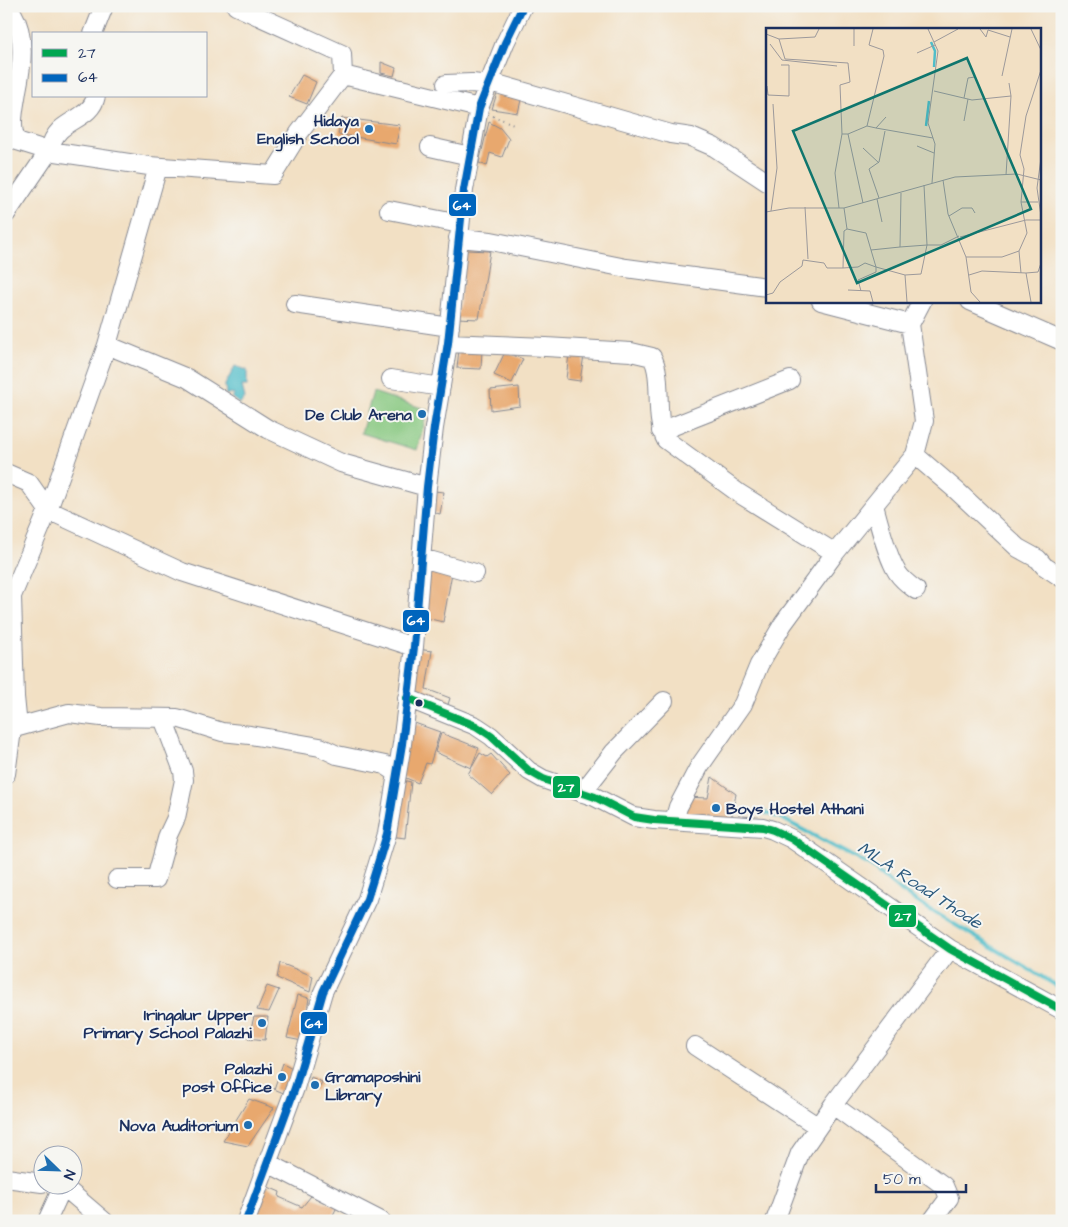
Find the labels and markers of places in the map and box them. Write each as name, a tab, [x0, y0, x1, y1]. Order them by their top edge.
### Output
place label: Hidaya English School	[257, 110, 360, 152]
marker: Hidaya English School	[363, 123, 375, 135]
place label: De Club Arena	[305, 404, 413, 426]
marker: De Club Arena	[416, 408, 428, 420]
unlabelled marker	[414, 698, 424, 708]
place label: Boys Hostel Athani	[726, 798, 864, 821]
marker: Boys Hostel Athani	[710, 802, 722, 814]
place label: Iringalur Upper Primary School Palazhi	[83, 1004, 253, 1045]
marker: Iringalur Upper Primary School Palazhi	[256, 1017, 268, 1029]
place label: Palazhi post Office	[182, 1058, 273, 1098]
place label: Gramaposhini Library	[325, 1066, 421, 1107]
marker: Palazhi post Office	[276, 1071, 288, 1083]
marker: Gramaposhini Library	[309, 1079, 321, 1091]
place label: Nova Auditorium	[120, 1115, 239, 1137]
marker: Nova Auditorium	[242, 1119, 254, 1131]

